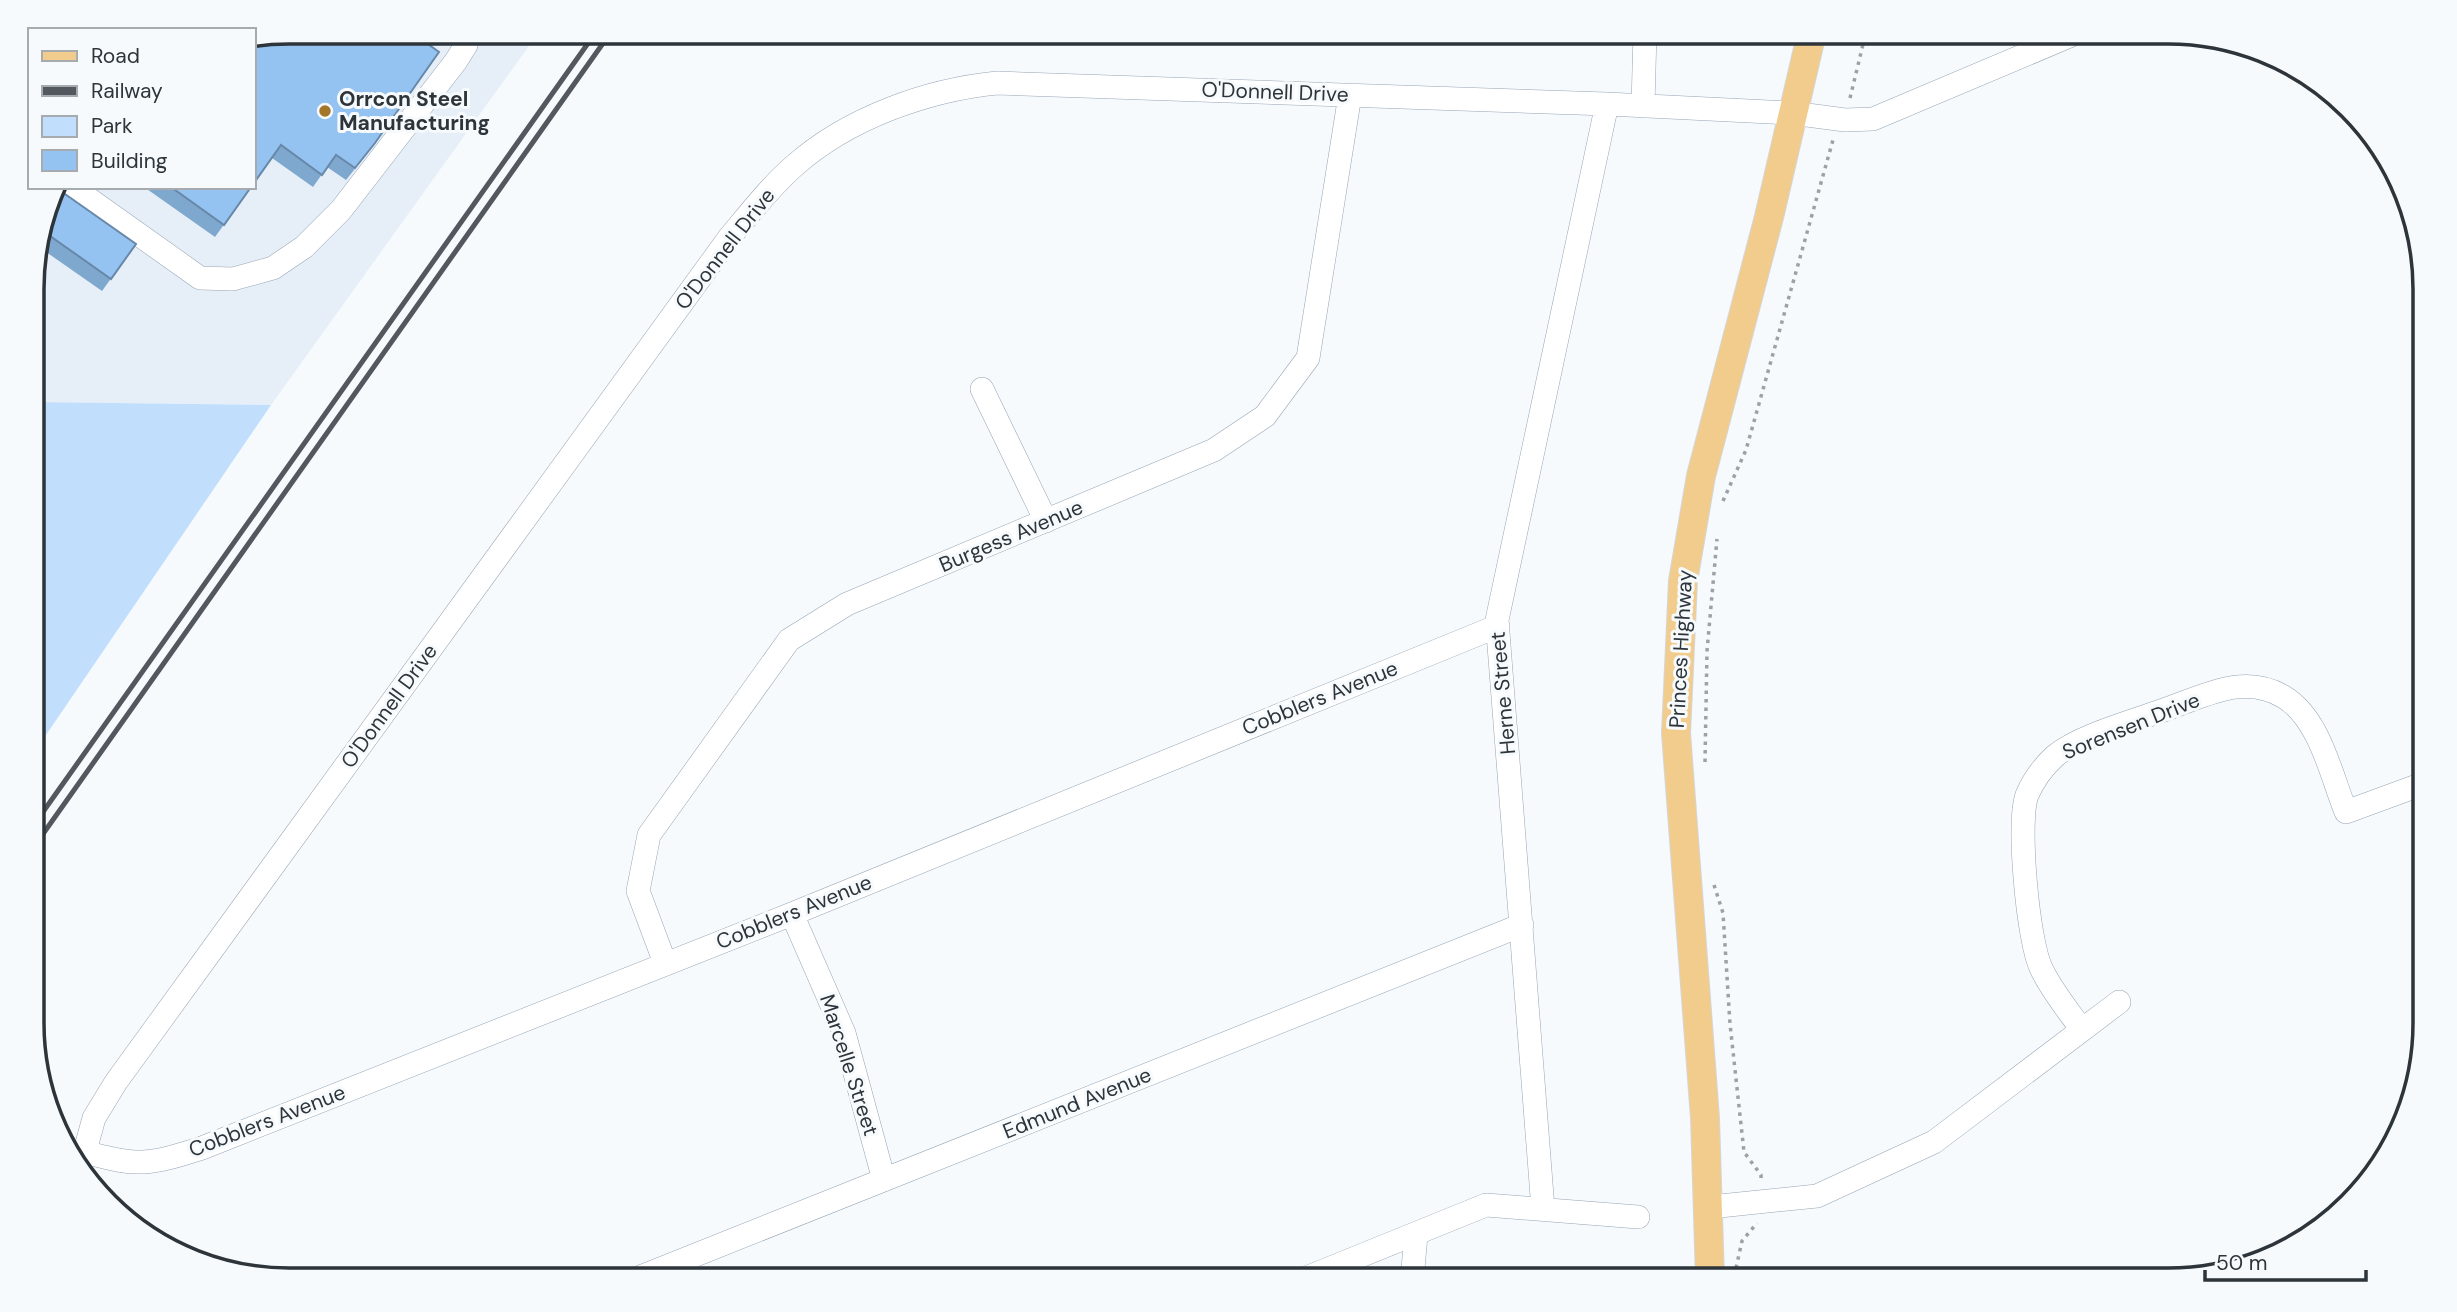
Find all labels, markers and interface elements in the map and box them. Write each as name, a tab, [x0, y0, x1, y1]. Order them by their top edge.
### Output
legend	[28, 28, 256, 189]
text: Road	[91, 42, 140, 70]
street label: O'Donnell Drive	[1201, 75, 1349, 109]
text: Railway	[91, 77, 163, 105]
place label: Orrcon Steel Manufacturing	[339, 85, 490, 137]
marker: Orrcon Steel Manufacturing	[317, 103, 333, 119]
text: Park	[91, 112, 133, 140]
text: Building	[91, 147, 168, 175]
street label: O'Donnell Drive	[669, 182, 781, 316]
street label: Burgess Avenue	[935, 493, 1087, 579]
street label: Princes Highway	[1663, 569, 1699, 729]
street label: Herne Street	[1484, 630, 1522, 756]
street label: O'Donnell Drive	[334, 638, 444, 774]
street label: Cobblers Avenue	[1238, 654, 1402, 742]
street label: Sorensen Drive	[2058, 686, 2204, 766]
street label: Cobblers Avenue	[712, 868, 876, 956]
street label: Marcelle Street	[813, 991, 885, 1139]
street label: Edmund Avenue	[999, 1060, 1156, 1146]
street label: Cobblers Avenue	[185, 1078, 349, 1164]
scale bar	[2205, 1238, 2366, 1282]
text: 50 m	[2216, 1249, 2267, 1277]

